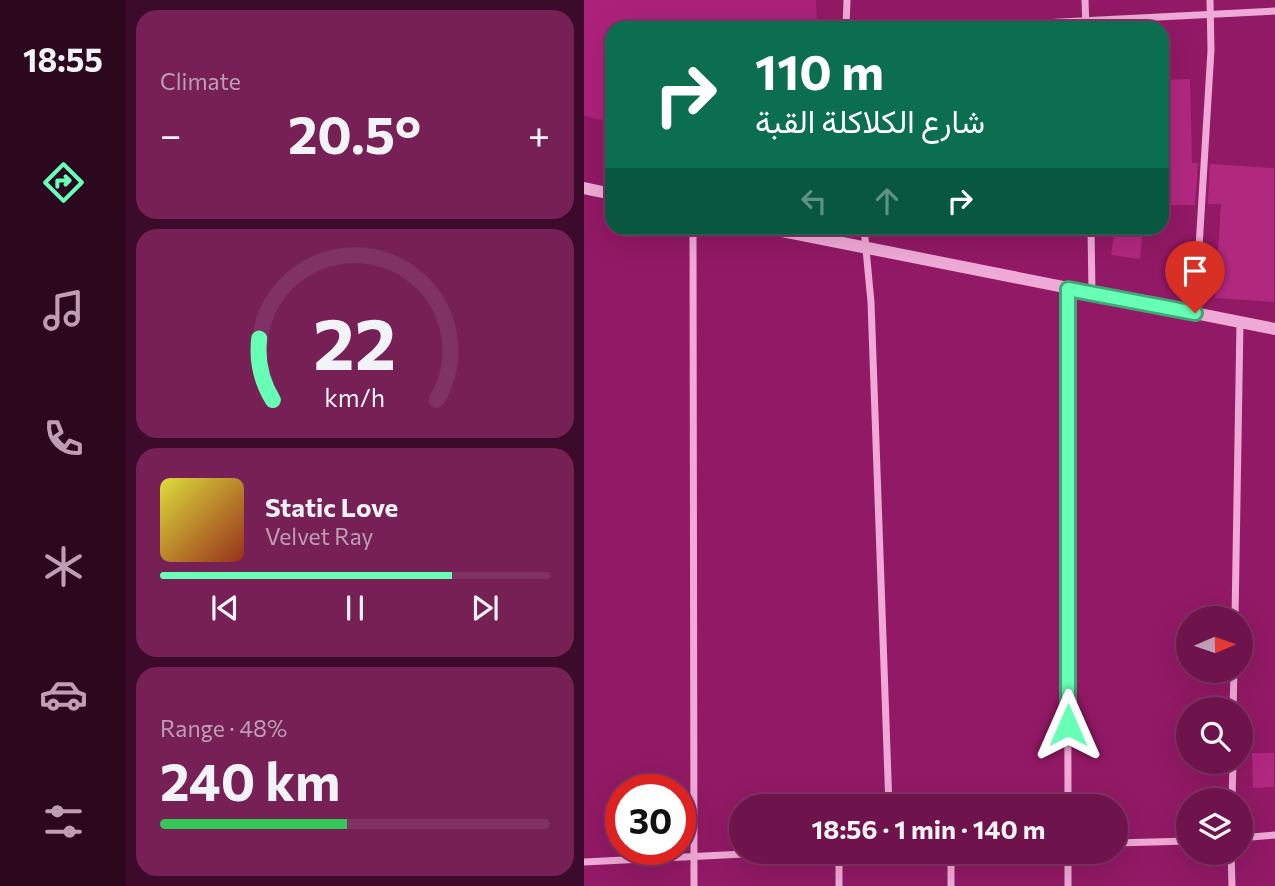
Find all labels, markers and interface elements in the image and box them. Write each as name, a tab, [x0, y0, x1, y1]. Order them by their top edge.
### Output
text: 18:55	[23, 39, 103, 79]
text: 110 m	[755, 40, 884, 100]
icon: right	[640, 49, 731, 140]
text: Climate	[160, 67, 241, 95]
text: شارع الكلاكلة القبة	[755, 100, 985, 140]
text: 20.5°	[288, 101, 421, 165]
text: −	[160, 110, 182, 157]
text: +	[528, 110, 550, 157]
icon: directions	[39, 158, 88, 207]
icon: left	[795, 182, 833, 220]
icon: ahead	[868, 182, 906, 220]
icon: right	[941, 182, 979, 220]
pin	[1165, 241, 1225, 313]
icon: arrive	[1176, 252, 1214, 290]
icon: music	[39, 286, 88, 335]
text: 22	[314, 296, 396, 385]
text: km/h	[325, 381, 385, 411]
icon: phone	[39, 414, 88, 463]
text: Static Love	[265, 491, 398, 522]
text: Velvet Ray	[265, 522, 373, 550]
icon: climate	[39, 542, 88, 591]
icon: previous	[206, 589, 244, 627]
icon: pause	[336, 589, 374, 627]
icon: next	[466, 589, 504, 627]
north arrow	[1176, 606, 1252, 682]
map controls	[1176, 606, 1253, 865]
icon: car	[39, 670, 88, 719]
position arrow	[1031, 688, 1105, 762]
button: search	[1176, 697, 1253, 774]
text: Range · 48%	[160, 714, 287, 742]
text: 240 km	[160, 748, 340, 812]
speed limit sign: 30	[605, 774, 696, 865]
button: layers	[1176, 788, 1253, 865]
icon: filters	[39, 797, 88, 846]
text: 18:56 · 1 min · 140 m	[812, 813, 1045, 844]

